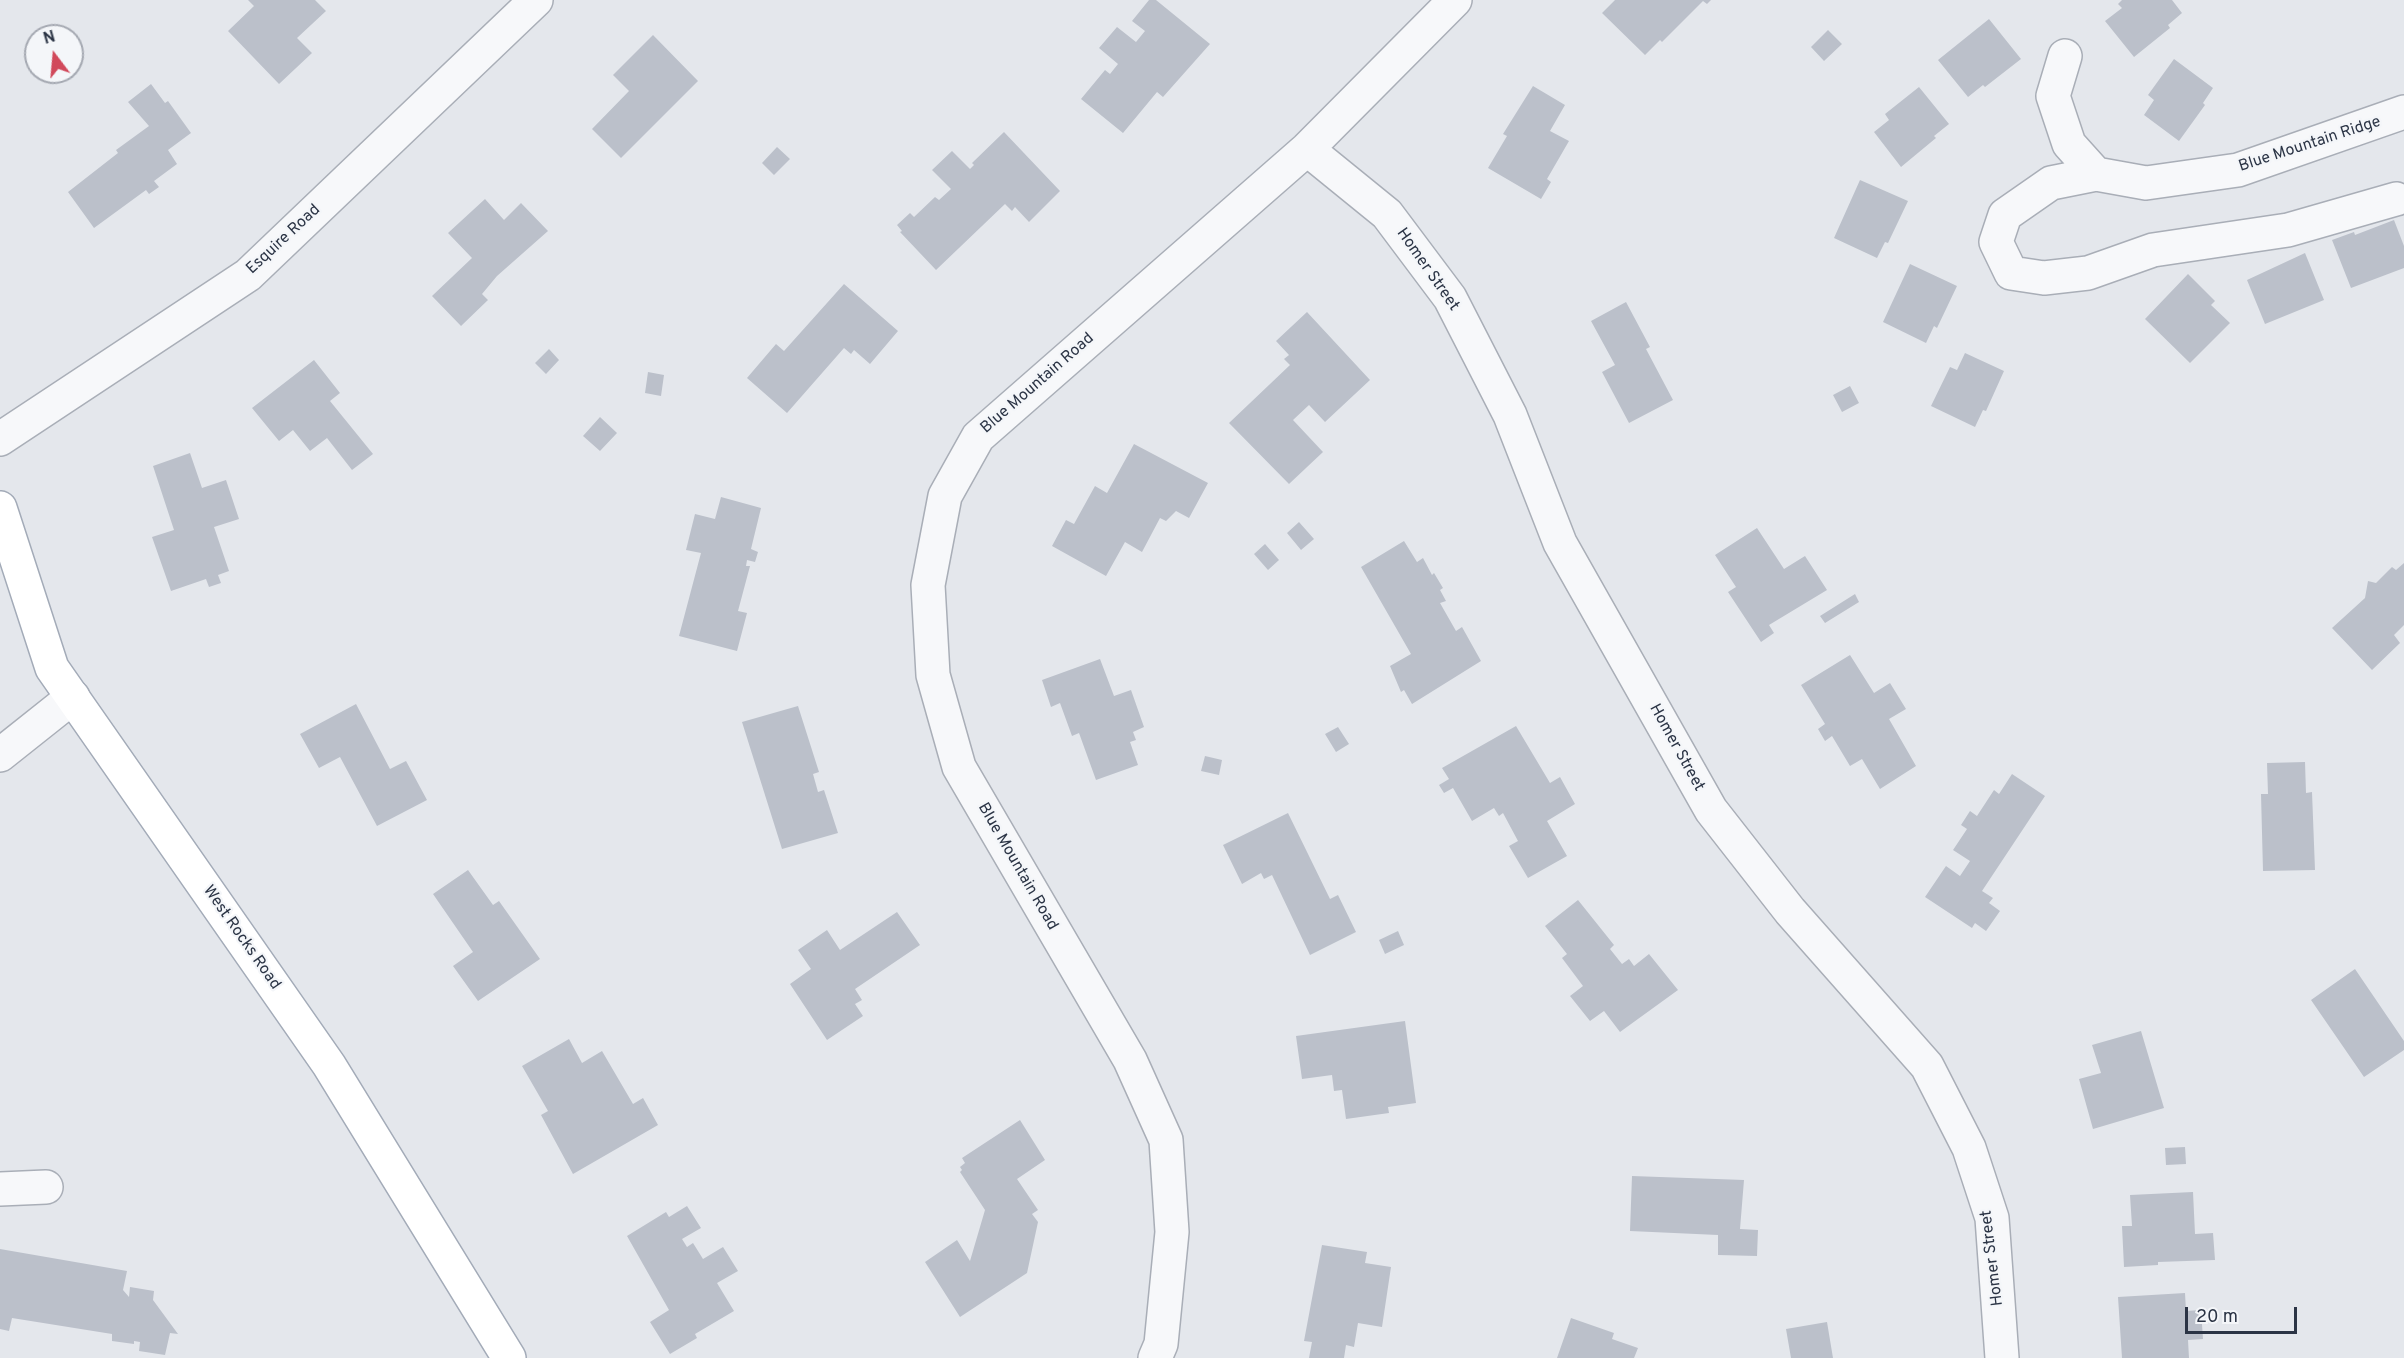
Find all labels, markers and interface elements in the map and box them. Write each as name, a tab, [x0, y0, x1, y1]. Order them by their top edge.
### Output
north arrow	[24, 24, 84, 84]
text: N	[41, 27, 58, 50]
street label: Blue Mountain Ridge	[2237, 113, 2383, 177]
street label: Esquire Road	[243, 201, 325, 279]
street label: Homer Street	[1391, 225, 1463, 315]
street label: Blue Mountain Road	[977, 330, 1099, 438]
street label: Homer Street	[1644, 701, 1708, 795]
street label: Blue Mountain Road	[973, 800, 1061, 934]
street label: West Rocks Road	[198, 882, 284, 994]
street label: Homer Street	[1978, 1209, 2008, 1307]
scale bar	[2188, 1295, 2300, 1333]
text: 20 m	[2196, 1306, 2238, 1329]

